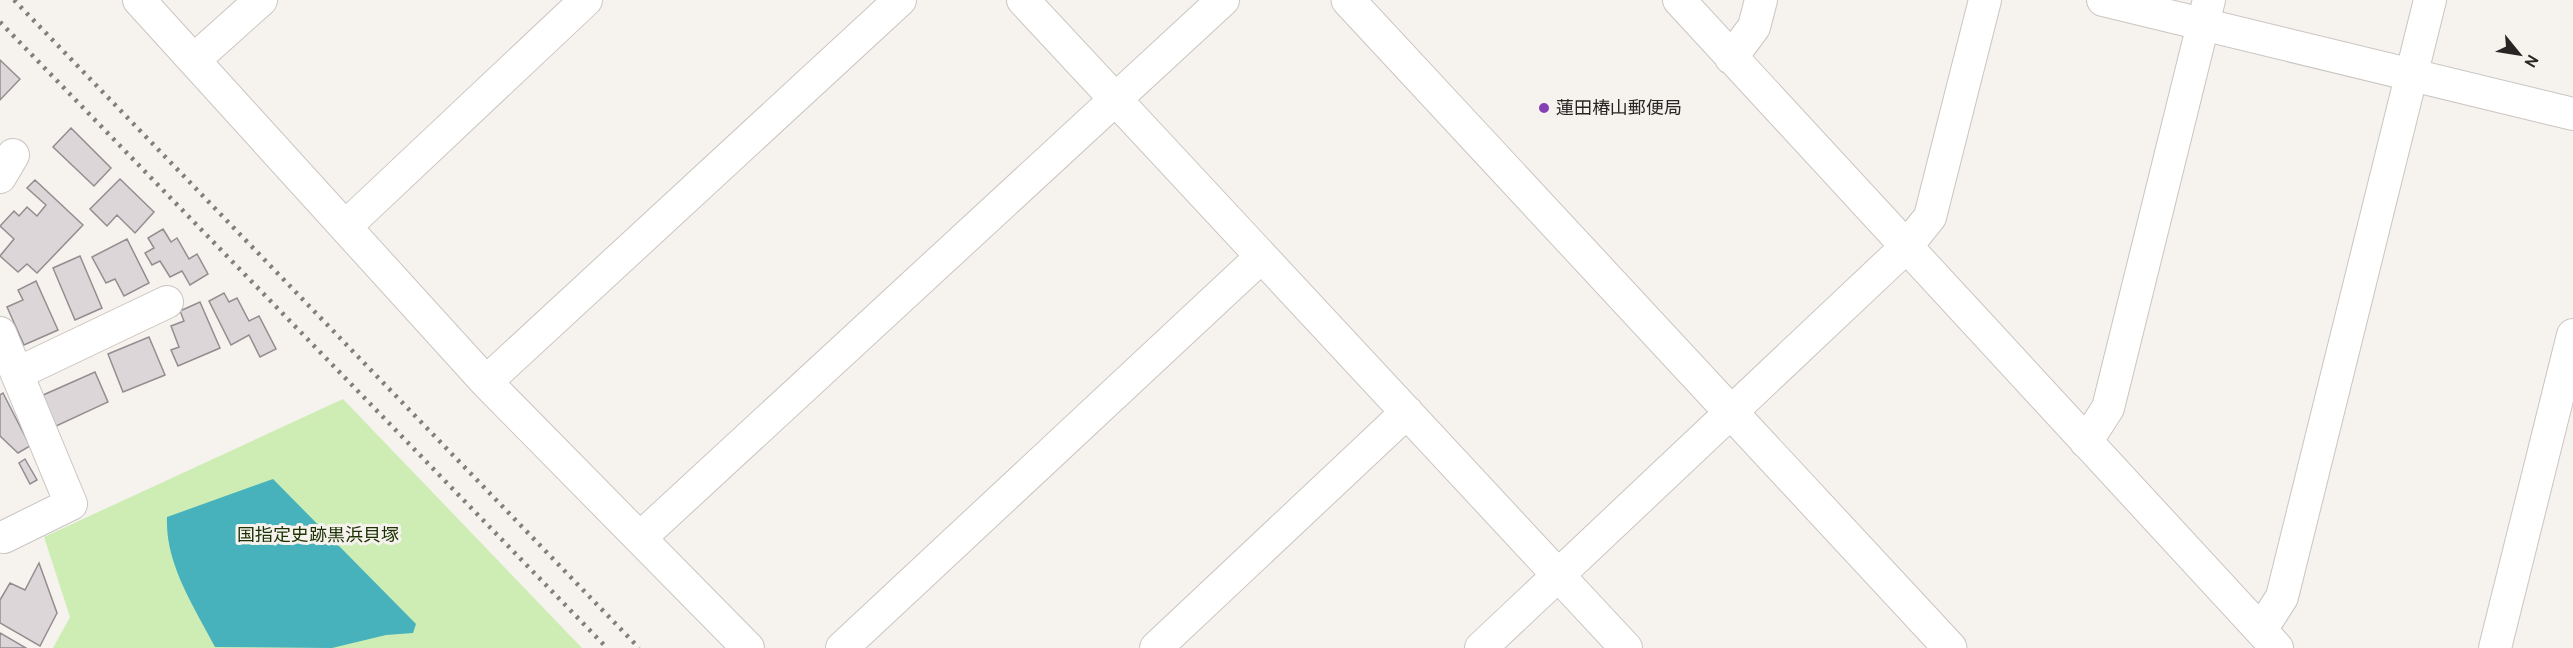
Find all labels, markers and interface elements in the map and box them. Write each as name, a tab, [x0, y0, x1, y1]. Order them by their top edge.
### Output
north arrow	[2489, 24, 2549, 84]
text: N	[2521, 52, 2543, 71]
place label: 蓮田椿山郵便局	[1556, 97, 1682, 119]
marker: 蓮田椿山郵便局	[1537, 101, 1551, 115]
park label: 国指定史跡黒浜貝塚	[237, 524, 399, 546]

